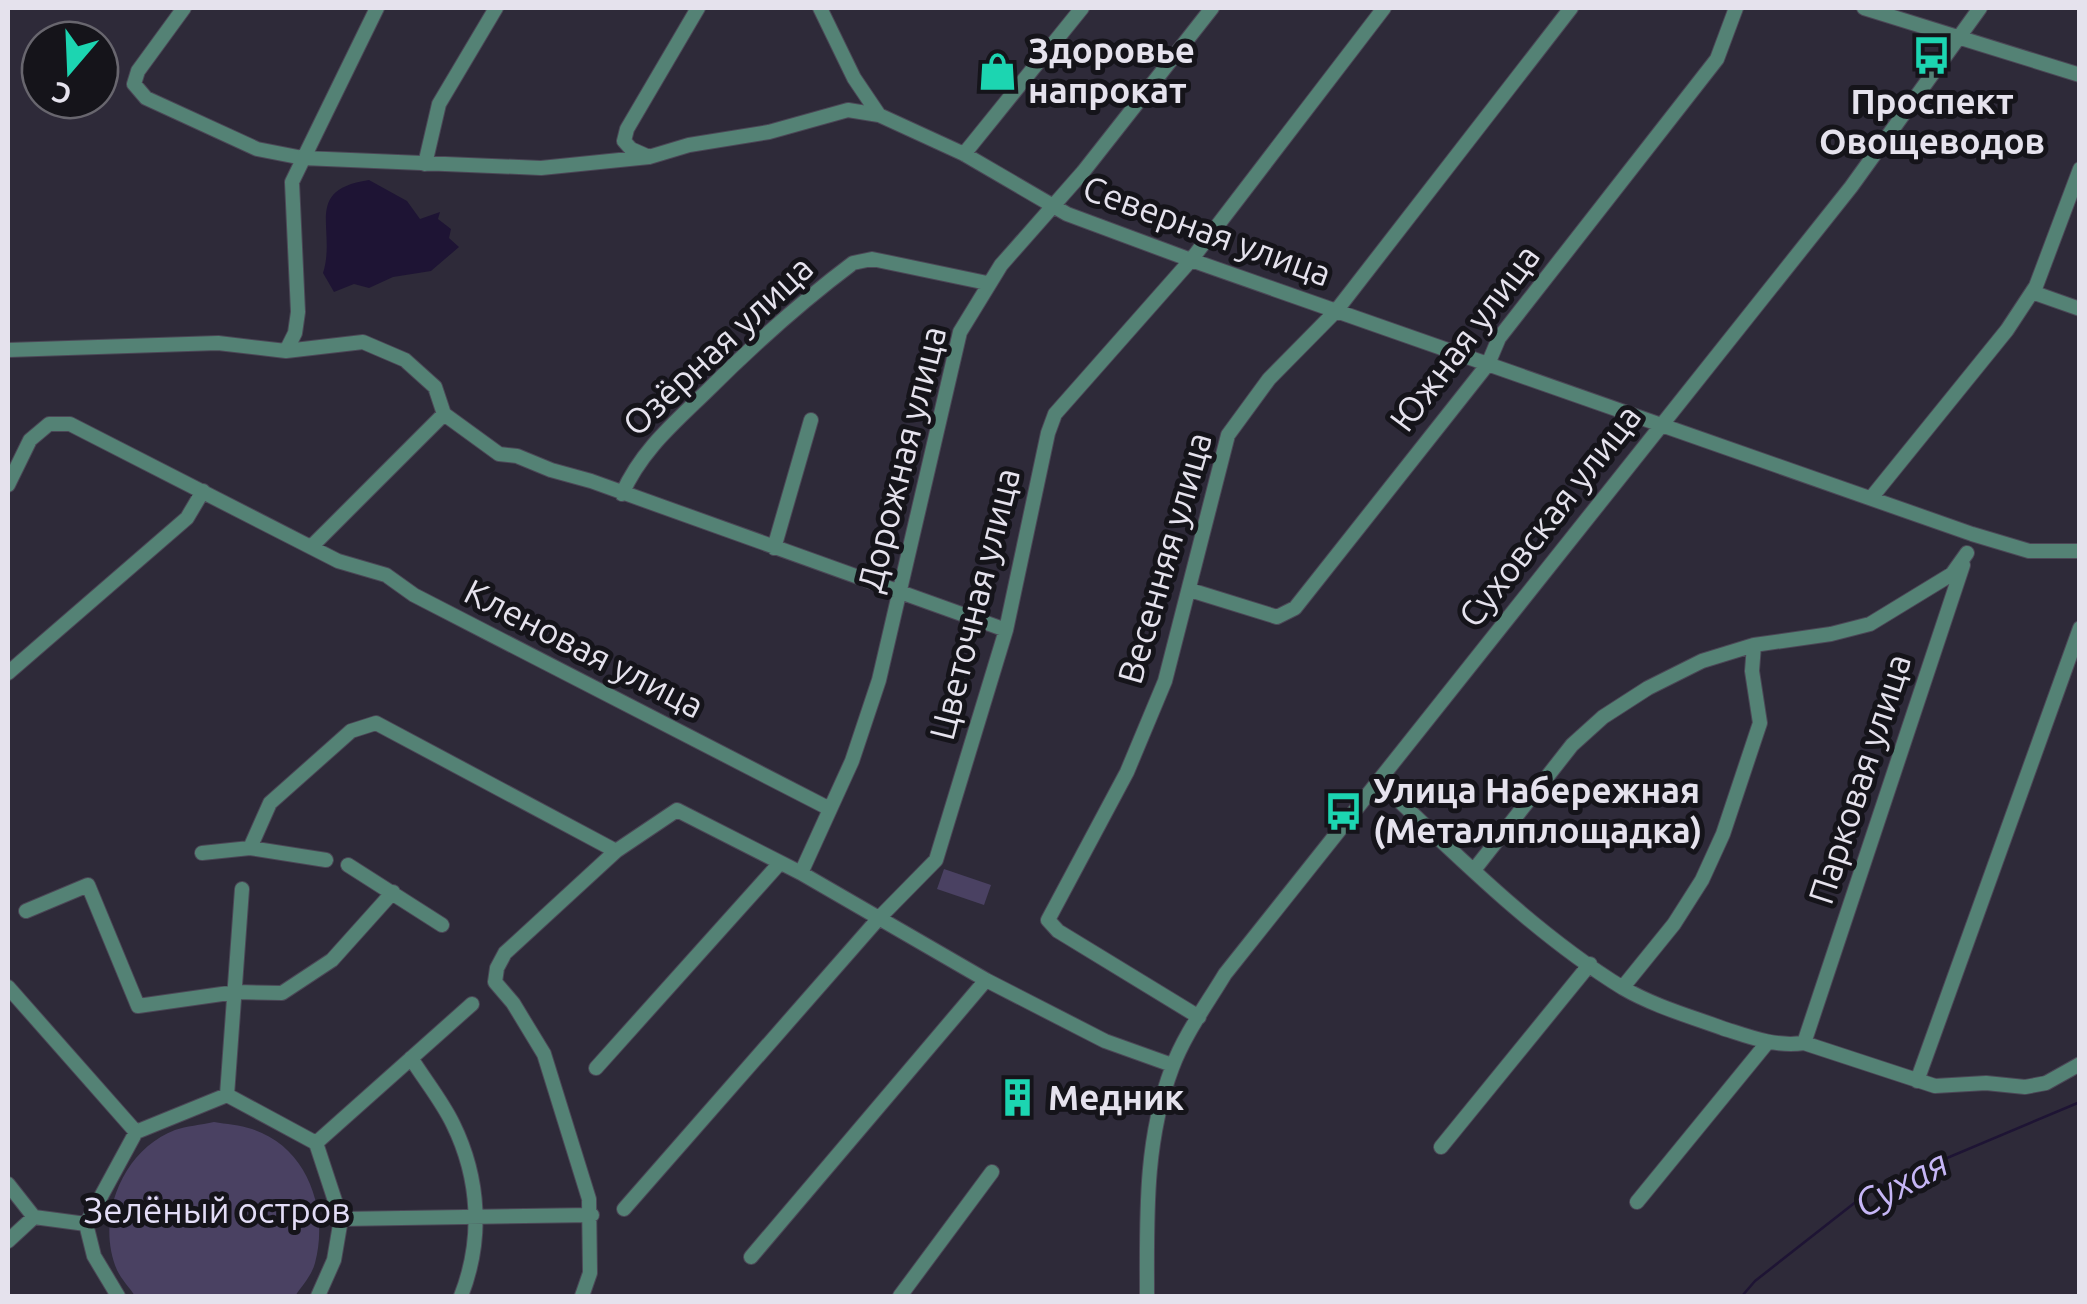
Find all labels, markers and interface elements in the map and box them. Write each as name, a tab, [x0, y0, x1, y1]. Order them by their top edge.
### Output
north arrow	[20, 20, 120, 120]
place label: Здоровье напрокат	[1028, 30, 1195, 110]
bus stop icon: Проспект Овощеводов	[1911, 34, 1953, 76]
shop icon: Здоровье напрокат	[977, 50, 1019, 92]
text: С	[48, 77, 75, 112]
place label: Проспект Овощеводов	[1819, 81, 2045, 161]
street label: Северная улица	[1078, 167, 1337, 293]
street label: Южная улица	[1381, 236, 1547, 438]
street label: Озёрная улица	[614, 247, 820, 443]
street label: Дорожная улица	[849, 322, 953, 596]
street label: Суховская улица	[1450, 396, 1648, 634]
street label: Весенняя улица	[1109, 427, 1219, 688]
street label: Цветочная улица	[921, 464, 1027, 744]
street label: Кленовая улица	[458, 571, 711, 726]
street label: Парковая улица	[1800, 649, 1918, 909]
place label: Улица Набережная (Металлплощадка)	[1373, 770, 1702, 850]
bus stop icon: Улица Набережная (Металлплощадка)	[1322, 790, 1364, 832]
building icon: Медник	[997, 1077, 1039, 1119]
place label: Медник	[1048, 1077, 1184, 1117]
water label: Сухая	[1847, 1141, 1954, 1225]
park label: Зелёный остров	[84, 1190, 350, 1230]

